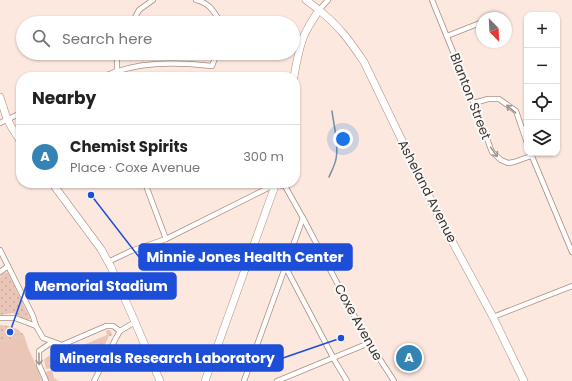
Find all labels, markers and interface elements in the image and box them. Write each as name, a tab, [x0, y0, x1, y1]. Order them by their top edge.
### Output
north arrow	[476, 12, 512, 48]
map controls	[524, 12, 560, 156]
button: +	[524, 12, 560, 48]
search box	[16, 16, 300, 60]
icon: search	[30, 27, 52, 49]
text: Search here	[62, 28, 152, 49]
button: −	[524, 48, 560, 84]
street label: Blanton Street	[445, 50, 496, 142]
button: locate	[524, 84, 560, 120]
text: Nearby	[32, 86, 96, 110]
one-way arrow	[506, 104, 517, 113]
button: layers	[524, 120, 560, 156]
your location	[333, 129, 353, 149]
text: Chemist Spirits	[70, 136, 188, 157]
street label: Asheland Avenue	[393, 136, 462, 246]
one-way arrow	[490, 146, 498, 157]
text: A	[40, 147, 50, 166]
text: 300 m	[243, 147, 284, 166]
text: Place · Coxe Avenue	[70, 158, 200, 177]
callout: Minnie Jones Health Center	[139, 244, 352, 270]
text: Minnie Jones Health Center	[146, 247, 344, 267]
callout: Memorial Stadium	[26, 273, 176, 299]
text: Memorial Stadium	[34, 276, 168, 296]
street label: Coxe Avenue	[330, 280, 387, 364]
pin: A	[396, 343, 422, 373]
callout: Minerals Research Laboratory	[51, 345, 283, 371]
text: Minerals Research Laboratory	[59, 348, 275, 368]
one-way arrow	[35, 352, 43, 365]

